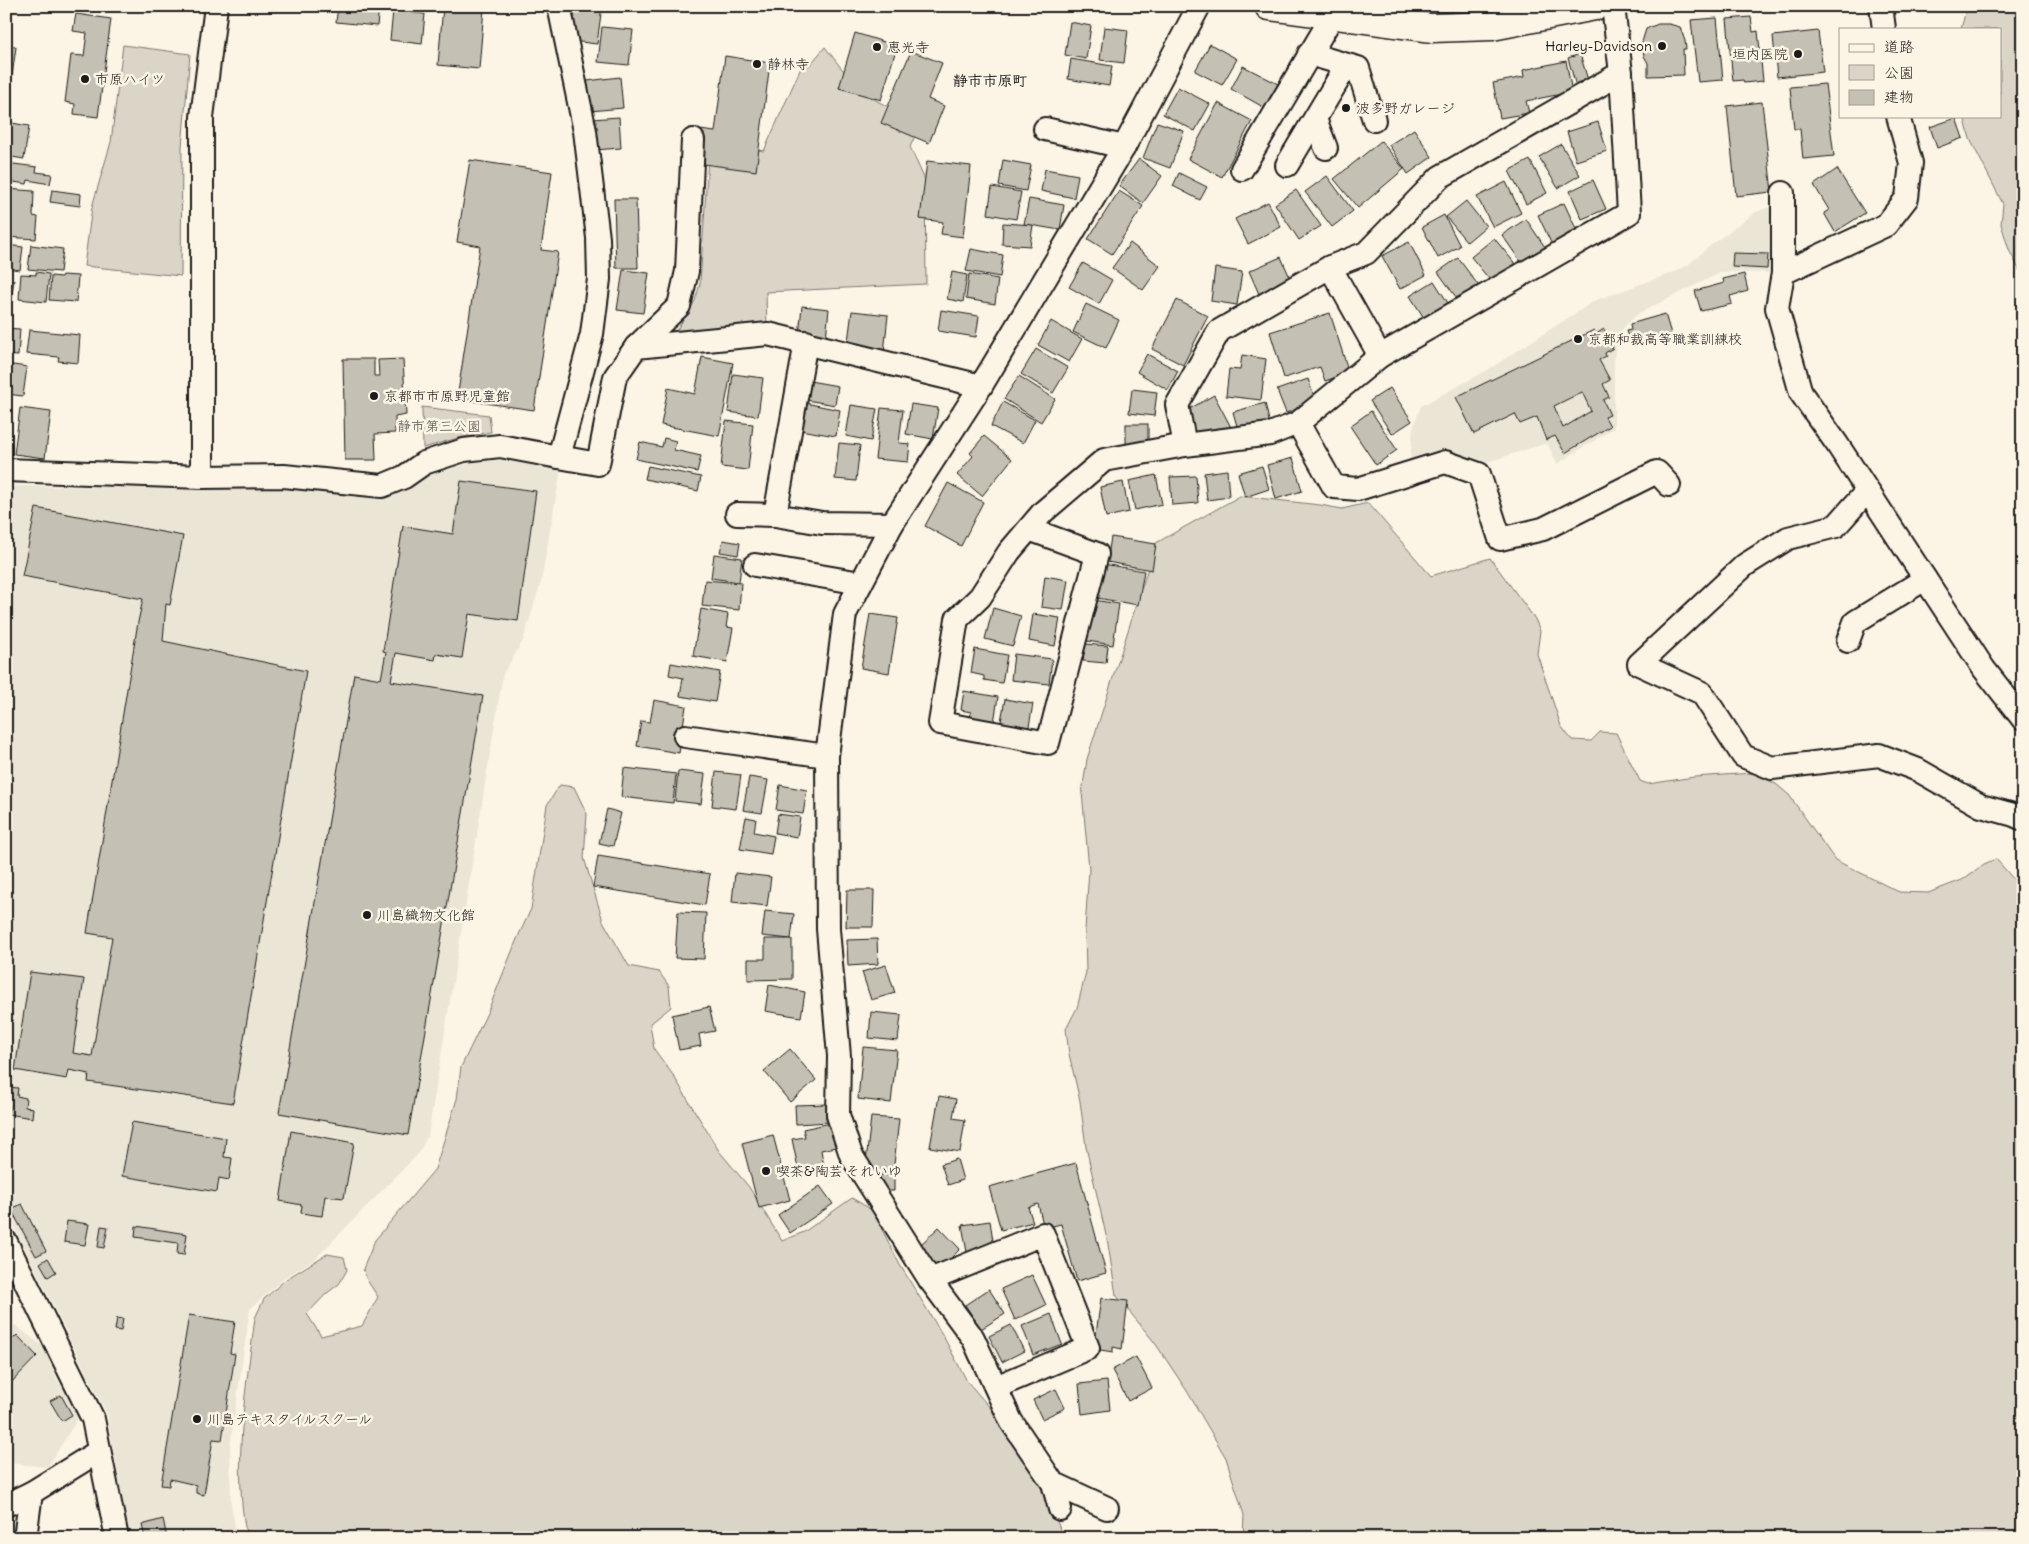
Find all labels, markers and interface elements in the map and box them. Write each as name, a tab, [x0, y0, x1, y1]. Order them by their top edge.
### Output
legend	[1839, 28, 2002, 118]
place label: Harley-Davidson	[1545, 37, 1652, 55]
text: 道路	[1884, 37, 1914, 56]
place label: 恵光寺	[887, 38, 929, 56]
marker: Harley-Davidson	[1656, 40, 1668, 52]
marker: 恵光寺	[871, 41, 883, 53]
place label: 垣内医院	[1732, 45, 1788, 63]
marker: 垣内医院	[1792, 48, 1804, 60]
place label: 静林寺	[767, 55, 809, 73]
marker: 静林寺	[751, 58, 763, 70]
text: 公園	[1884, 63, 1914, 82]
place label: 市原ハイツ	[95, 70, 165, 88]
district label: 静市市原町	[952, 71, 1028, 90]
marker: 市原ハイツ	[79, 73, 91, 85]
text: 建物	[1884, 87, 1914, 106]
place label: 波多野ガレージ	[1356, 99, 1455, 117]
marker: 波多野ガレージ	[1340, 102, 1352, 114]
place label: 京都和裁高等職業訓練校	[1588, 330, 1742, 348]
marker: 京都和裁高等職業訓練校	[1572, 333, 1584, 345]
place label: 京都市市原野児童館	[384, 387, 510, 405]
marker: 京都市市原野児童館	[368, 390, 380, 402]
park label: 静市第三公園	[397, 417, 481, 435]
place label: 川島織物文化館	[377, 906, 475, 924]
marker: 川島織物文化館	[361, 909, 373, 921]
place label: 喫茶&陶芸 それいゆ	[776, 1162, 902, 1180]
marker: 喫茶&陶芸 それいゆ	[760, 1165, 772, 1177]
place label: 川島テキスタイルスクール	[207, 1410, 372, 1428]
marker: 川島テキスタイルスクール	[191, 1413, 203, 1425]

